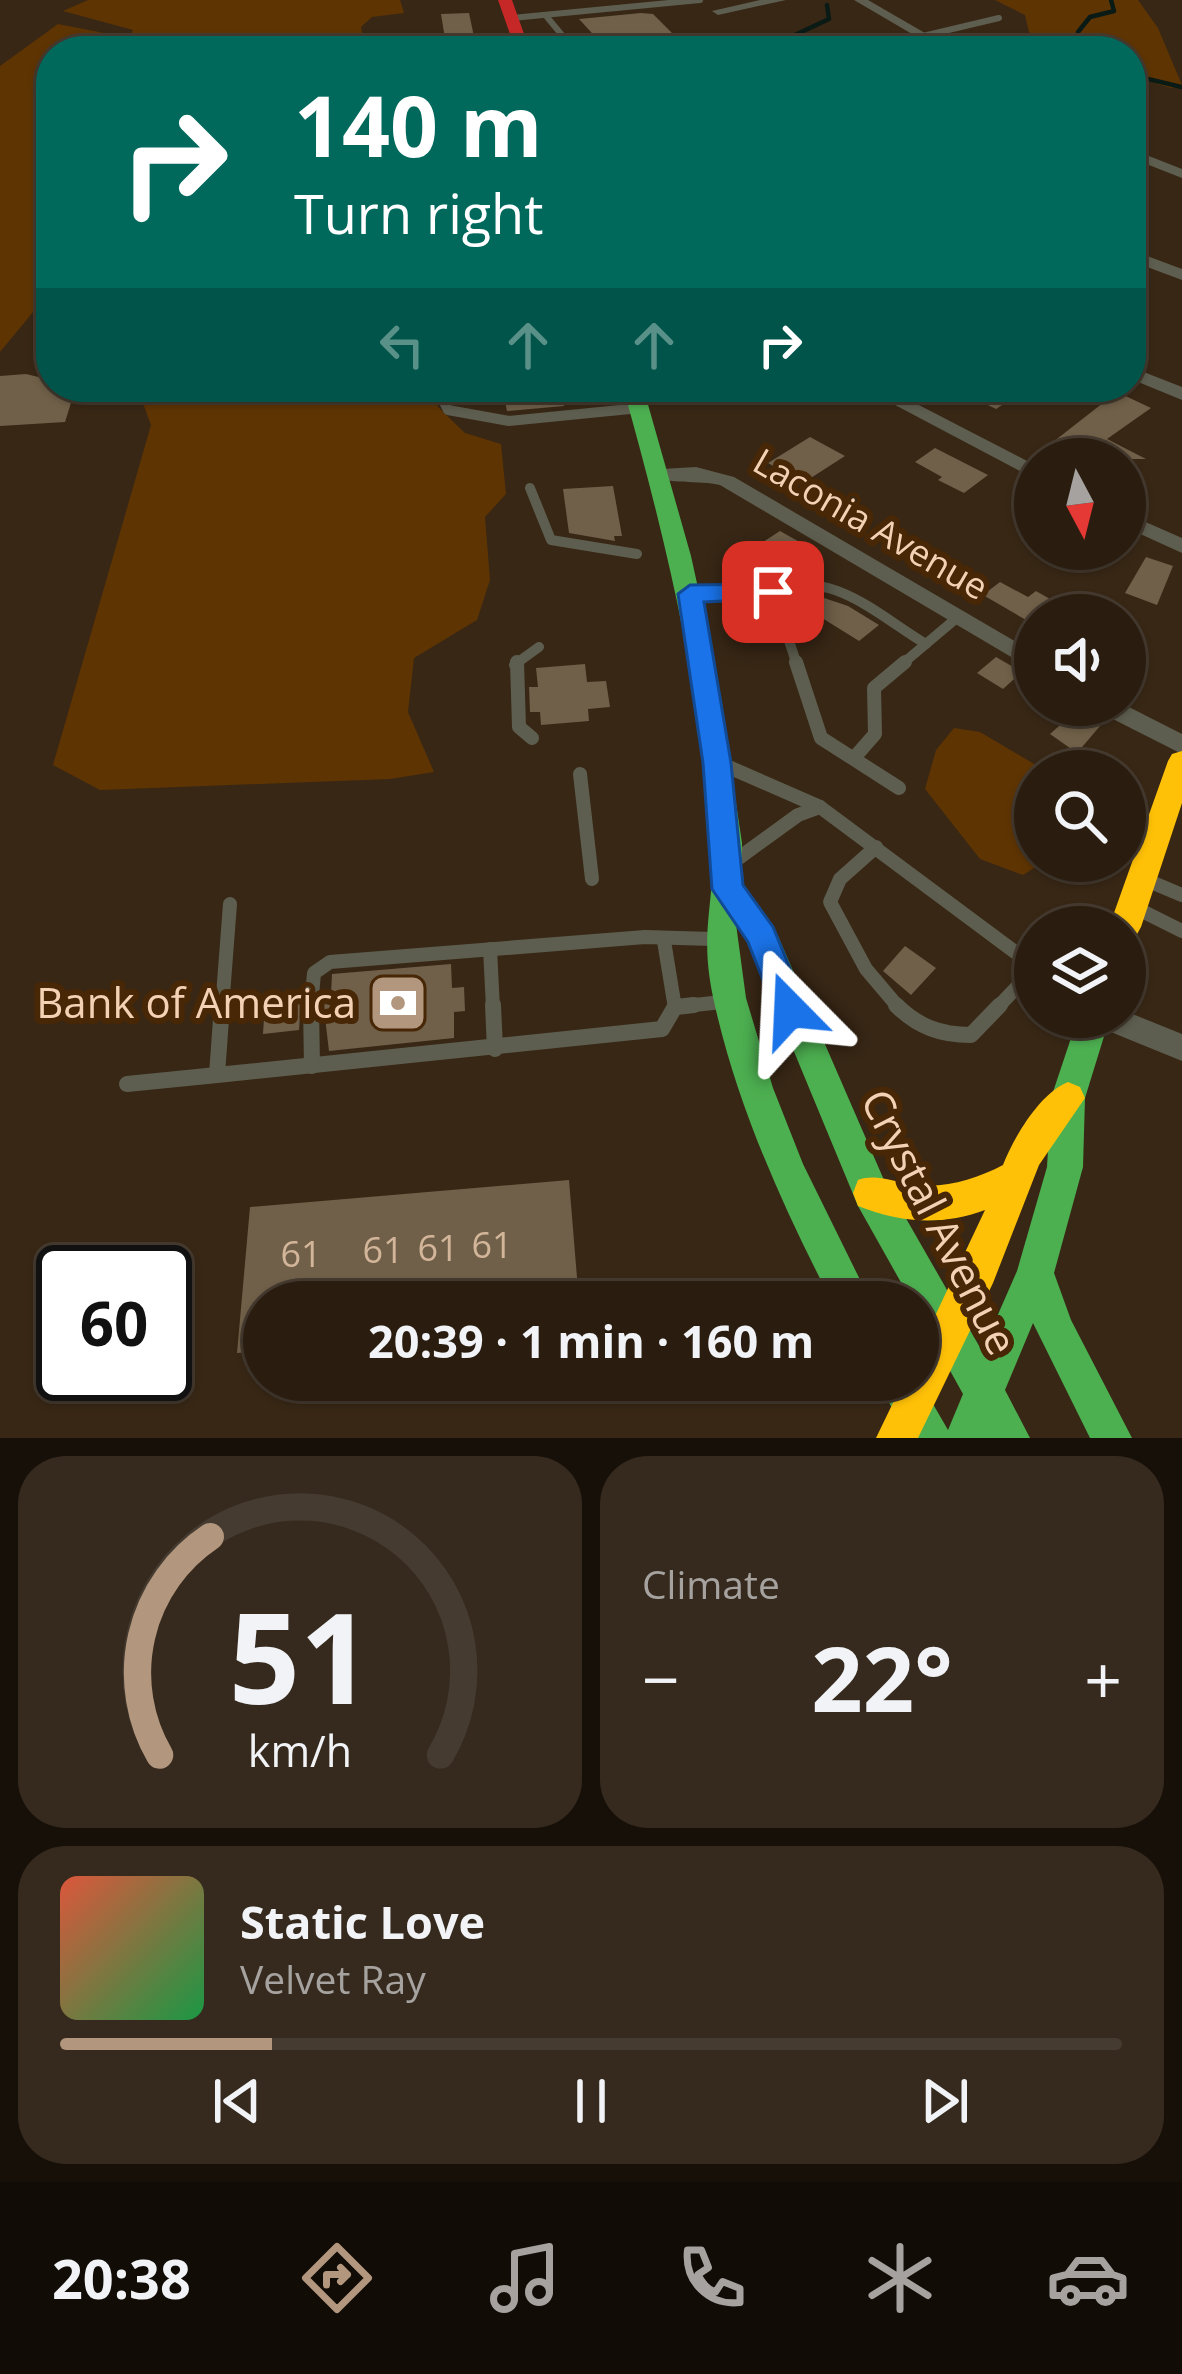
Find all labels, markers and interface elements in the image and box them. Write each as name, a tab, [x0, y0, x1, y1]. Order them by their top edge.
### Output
text: 140 m	[294, 67, 542, 182]
icon: right	[96, 84, 252, 240]
text: Turn right	[294, 176, 543, 250]
icon: left	[369, 312, 435, 378]
icon: ahead	[495, 312, 561, 378]
icon: ahead	[621, 312, 687, 378]
icon: right	[747, 312, 813, 378]
street label: Laconia Avenue	[745, 436, 998, 611]
north arrow	[1014, 438, 1146, 570]
map controls	[1014, 438, 1146, 1038]
pin	[722, 541, 824, 643]
icon: arrive	[740, 559, 806, 625]
button: sound	[1014, 594, 1146, 726]
button: search	[1014, 750, 1146, 882]
button: layers	[1014, 906, 1146, 1038]
position arrow	[727, 947, 853, 1073]
bank icon: Bank of America	[367, 972, 429, 1034]
place label: Bank of America	[36, 973, 356, 1030]
street label: Crystal Avenue	[849, 1079, 1032, 1364]
house number: 61	[471, 1220, 513, 1269]
house number: 61	[417, 1223, 459, 1272]
house number: 61	[362, 1225, 404, 1274]
house number: 61	[280, 1229, 322, 1278]
speed limit sign: 60	[36, 1245, 192, 1401]
text: 20:39 · 1 min · 160 m	[368, 1310, 814, 1371]
text: Climate	[642, 1557, 780, 1610]
text: 51	[229, 1571, 371, 1741]
text: 22°	[811, 1616, 953, 1738]
text: −	[642, 1633, 680, 1723]
text: +	[1084, 1633, 1122, 1723]
text: km/h	[248, 1721, 352, 1780]
text: Static Love	[240, 1891, 485, 1952]
text: Velvet Ray	[240, 1952, 426, 2005]
icon: previous	[204, 2068, 270, 2134]
icon: pause	[558, 2068, 624, 2134]
icon: next	[912, 2068, 978, 2134]
icon: directions	[295, 2236, 379, 2320]
icon: music	[483, 2236, 567, 2320]
icon: phone	[670, 2236, 754, 2320]
icon: climate	[858, 2236, 942, 2320]
icon: car	[1046, 2236, 1130, 2320]
text: 20:38	[52, 2241, 191, 2315]

